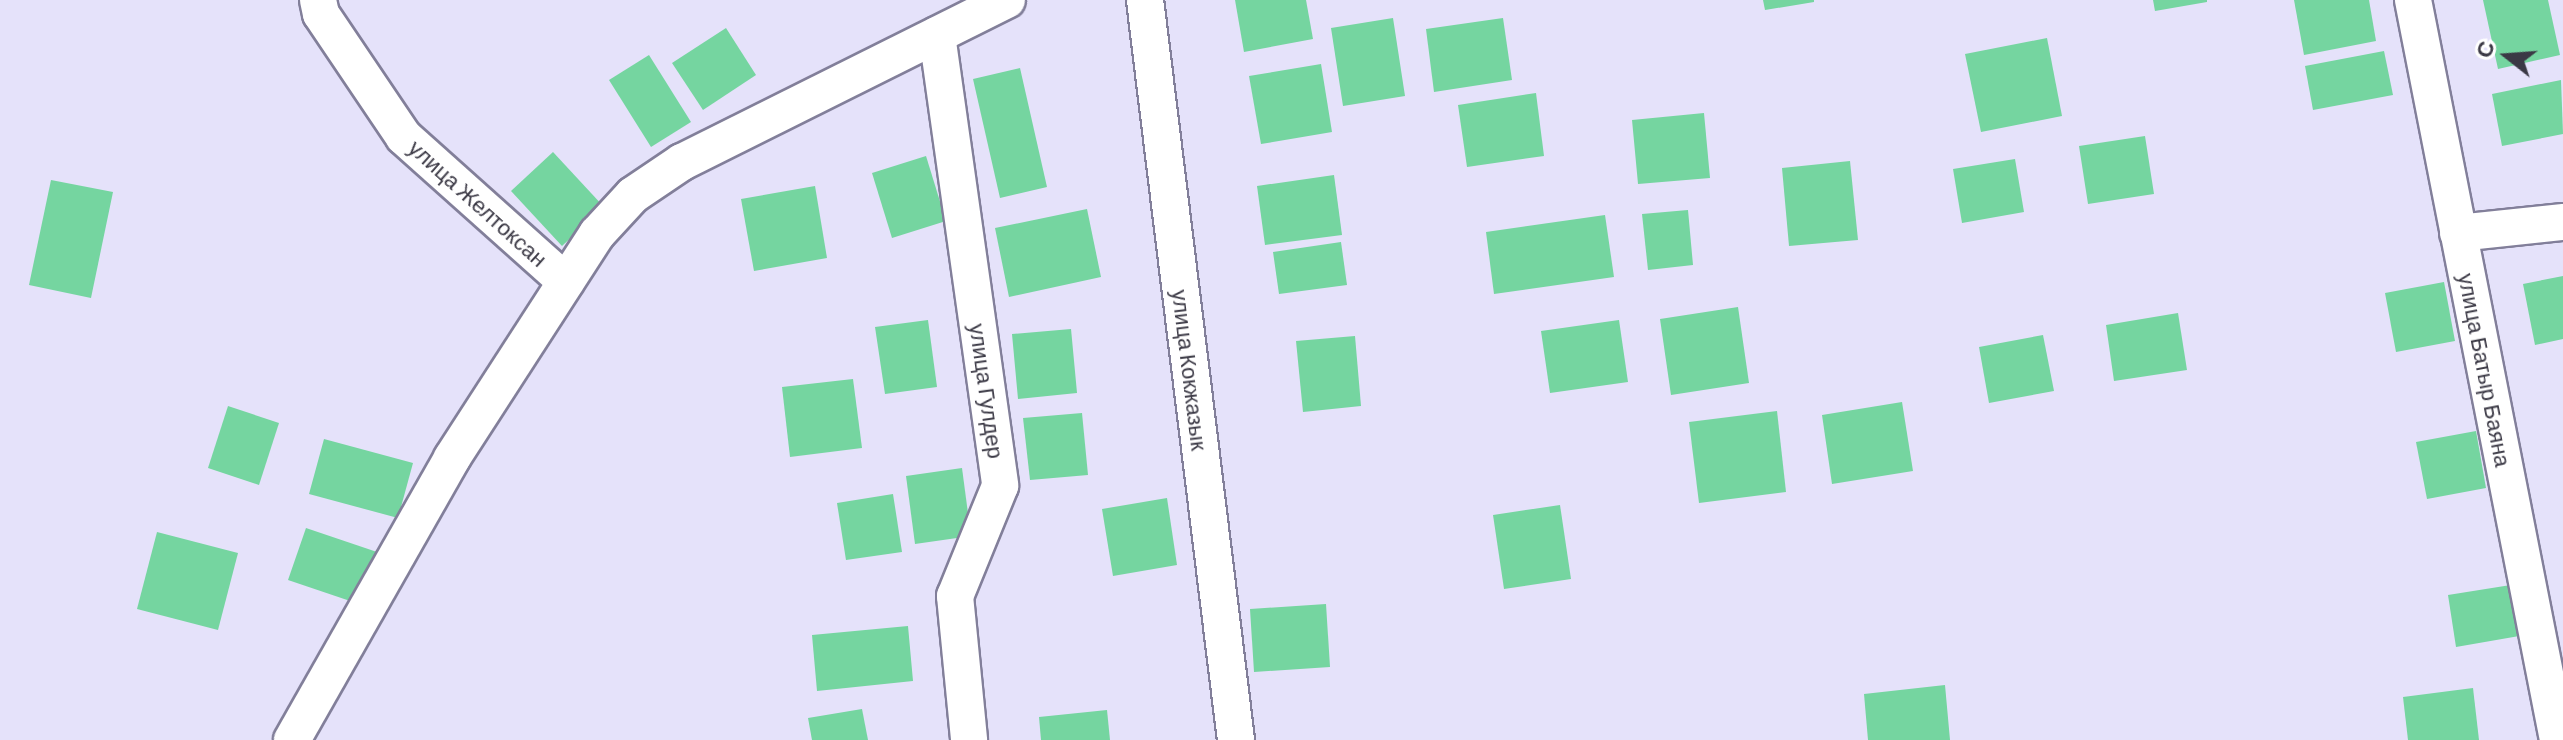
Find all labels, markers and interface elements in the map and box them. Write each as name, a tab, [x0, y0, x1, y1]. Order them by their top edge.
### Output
north arrow	[2467, 16, 2547, 96]
text: С	[2469, 38, 2499, 60]
street label: улица Желтоксан	[404, 134, 552, 272]
street label: улица Батыр Баяна	[2453, 271, 2517, 469]
street label: улица Кокжазык	[1167, 288, 1213, 452]
street label: улица Гулдер	[964, 322, 1010, 460]

